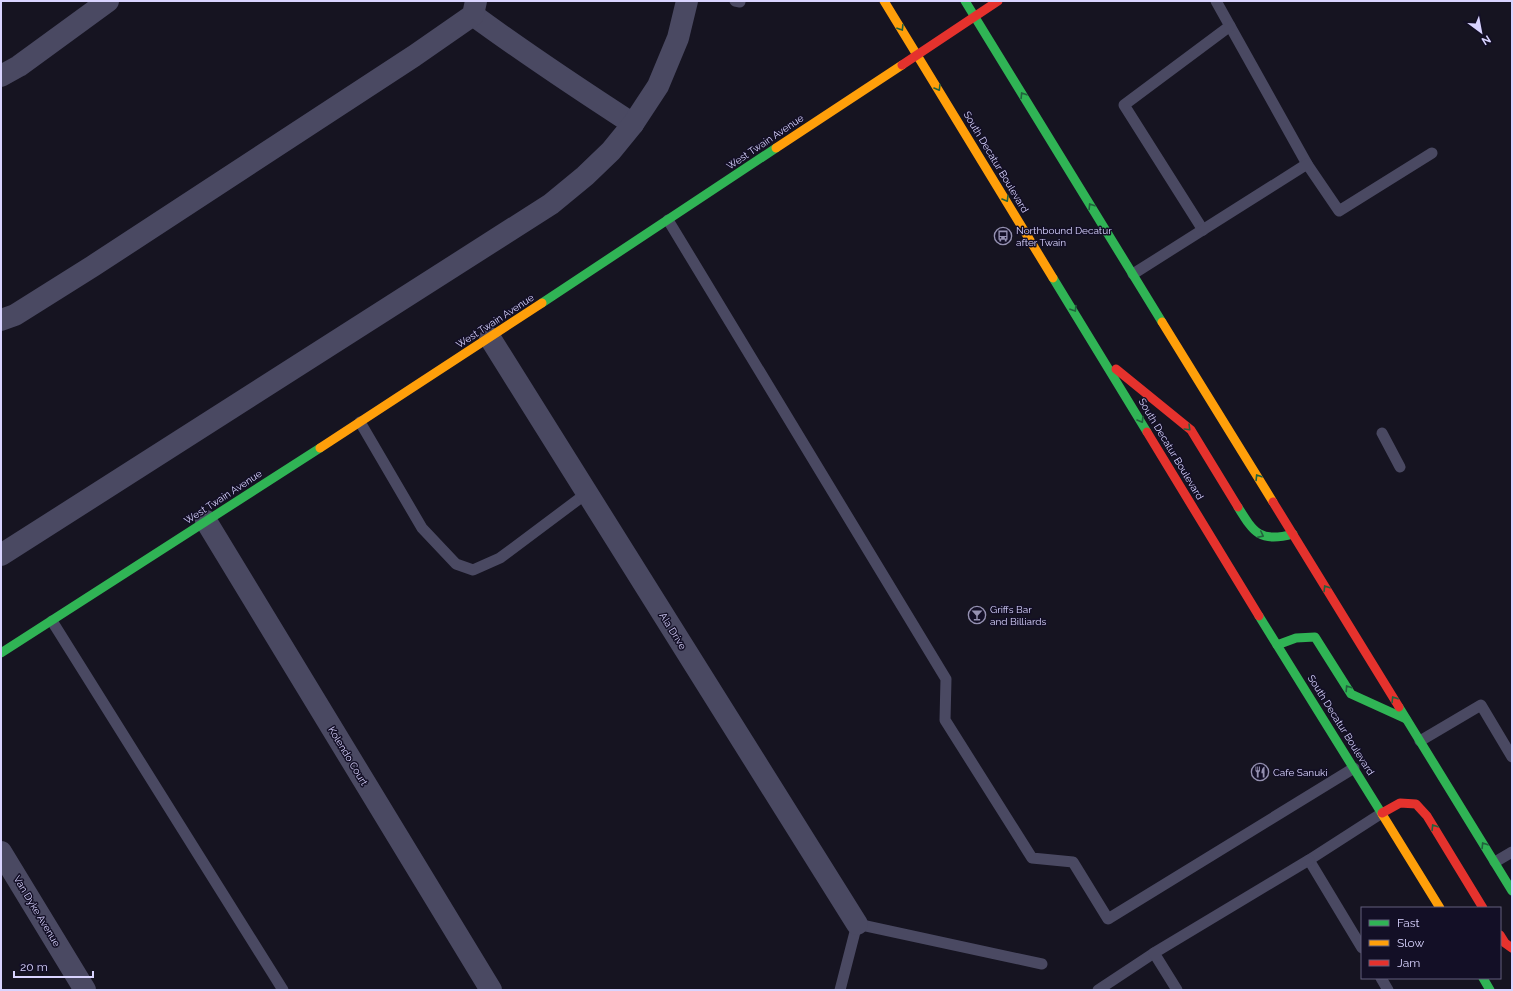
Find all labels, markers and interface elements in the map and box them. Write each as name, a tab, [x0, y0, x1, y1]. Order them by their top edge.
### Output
north arrow	[1461, 12, 1501, 52]
one-way arrow	[896, 24, 904, 31]
text: N	[1479, 32, 1493, 48]
one-way arrow	[933, 84, 941, 91]
one-way arrow	[1021, 92, 1028, 99]
street label: South Decatur Boulevard	[961, 109, 1031, 215]
street label: West Twain Avenue	[725, 112, 806, 172]
one-way arrow	[1001, 195, 1008, 202]
one-way arrow	[1089, 203, 1096, 210]
place label: Northbound Decatur after Twain	[1016, 225, 1112, 248]
bus stop icon: Northbound Decatur after Twain	[993, 226, 1013, 246]
street label: West Twain Avenue	[454, 292, 536, 350]
one-way arrow	[1069, 305, 1076, 312]
street label: South Decatur Boulevard	[1136, 396, 1206, 502]
one-way arrow	[1137, 416, 1144, 423]
one-way arrow	[1183, 424, 1191, 431]
street label: West Twain Avenue	[182, 468, 264, 526]
one-way arrow	[1255, 474, 1263, 481]
one-way arrow	[1256, 530, 1264, 538]
one-way arrow	[1323, 585, 1331, 592]
place label: Griffs Bar and Billiards	[990, 604, 1047, 627]
bar icon: Griffs Bar and Billiards	[967, 605, 987, 625]
street label: Ala Drive	[657, 611, 689, 652]
street label: South Decatur Boulevard	[1306, 673, 1376, 777]
one-way arrow	[1345, 685, 1352, 692]
one-way arrow	[1391, 696, 1399, 703]
street label: Kolendo Court	[326, 725, 370, 788]
restaurant icon: Cafe Sanuki	[1250, 762, 1270, 782]
place label: Cafe Sanuki	[1273, 767, 1328, 778]
one-way arrow	[1431, 824, 1438, 831]
one-way arrow	[1482, 842, 1489, 849]
street label: Van Dyke Avenue	[11, 873, 63, 949]
legend	[1361, 907, 1501, 979]
text: Fast	[1397, 916, 1420, 930]
text: Slow	[1397, 936, 1424, 950]
scale bar	[14, 953, 93, 979]
text: Jam	[1397, 956, 1420, 970]
text: 20 m	[20, 960, 48, 974]

